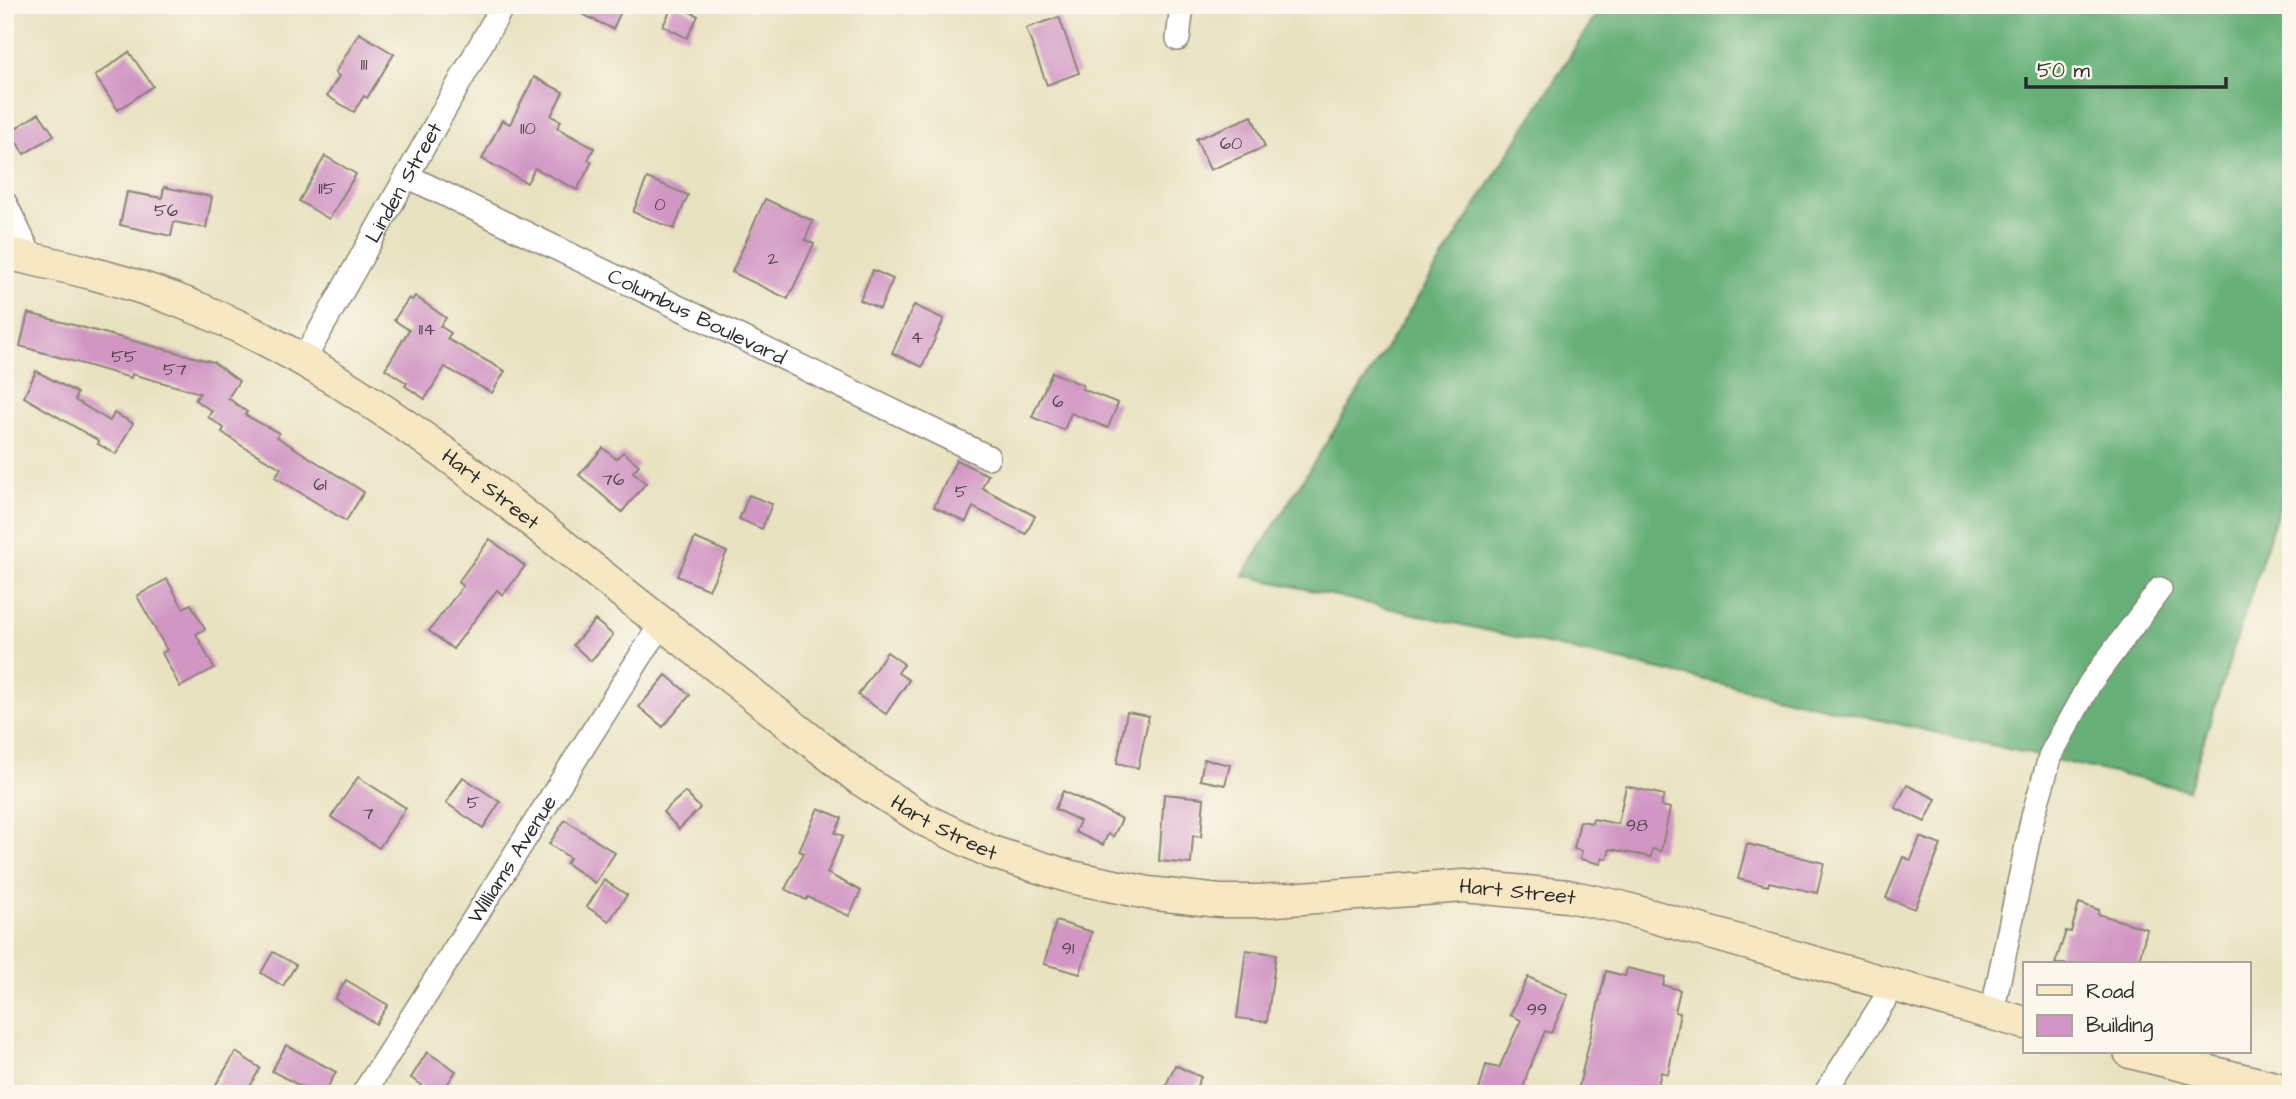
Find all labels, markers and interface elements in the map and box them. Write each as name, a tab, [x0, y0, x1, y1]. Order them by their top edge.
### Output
scale bar	[2026, 46, 2226, 90]
house number: 111	[361, 52, 367, 77]
text: 50 m	[2037, 56, 2091, 85]
street label: Linden Street	[358, 116, 449, 248]
house number: 110	[520, 116, 536, 141]
house number: 60	[1220, 131, 1242, 156]
house number: 115	[318, 176, 336, 201]
house number: 0	[654, 192, 666, 217]
house number: 56	[154, 198, 178, 223]
house number: 2	[768, 246, 779, 271]
street label: Columbus Boulevard	[603, 261, 791, 372]
house number: 114	[419, 317, 435, 342]
house number: 4	[911, 325, 923, 350]
house number: 55	[111, 344, 137, 369]
house number: 57	[163, 357, 187, 382]
house number: 6	[1052, 389, 1064, 414]
street label: Hart Street	[436, 441, 546, 537]
house number: 76	[602, 467, 624, 492]
house number: 61	[313, 472, 327, 497]
house number: 5	[955, 479, 968, 504]
street label: Hart Street	[885, 788, 1001, 868]
street label: Williams Avenue	[460, 789, 563, 929]
house number: 5	[467, 790, 480, 815]
house number: 7	[362, 801, 374, 826]
house number: 98	[1626, 813, 1648, 838]
street label: Hart Street	[1458, 871, 1579, 912]
house number: 91	[1062, 936, 1074, 961]
legend	[2023, 962, 2250, 1054]
text: Road	[2086, 977, 2134, 1006]
house number: 99	[1527, 997, 1547, 1022]
text: Building	[2086, 1011, 2154, 1042]

